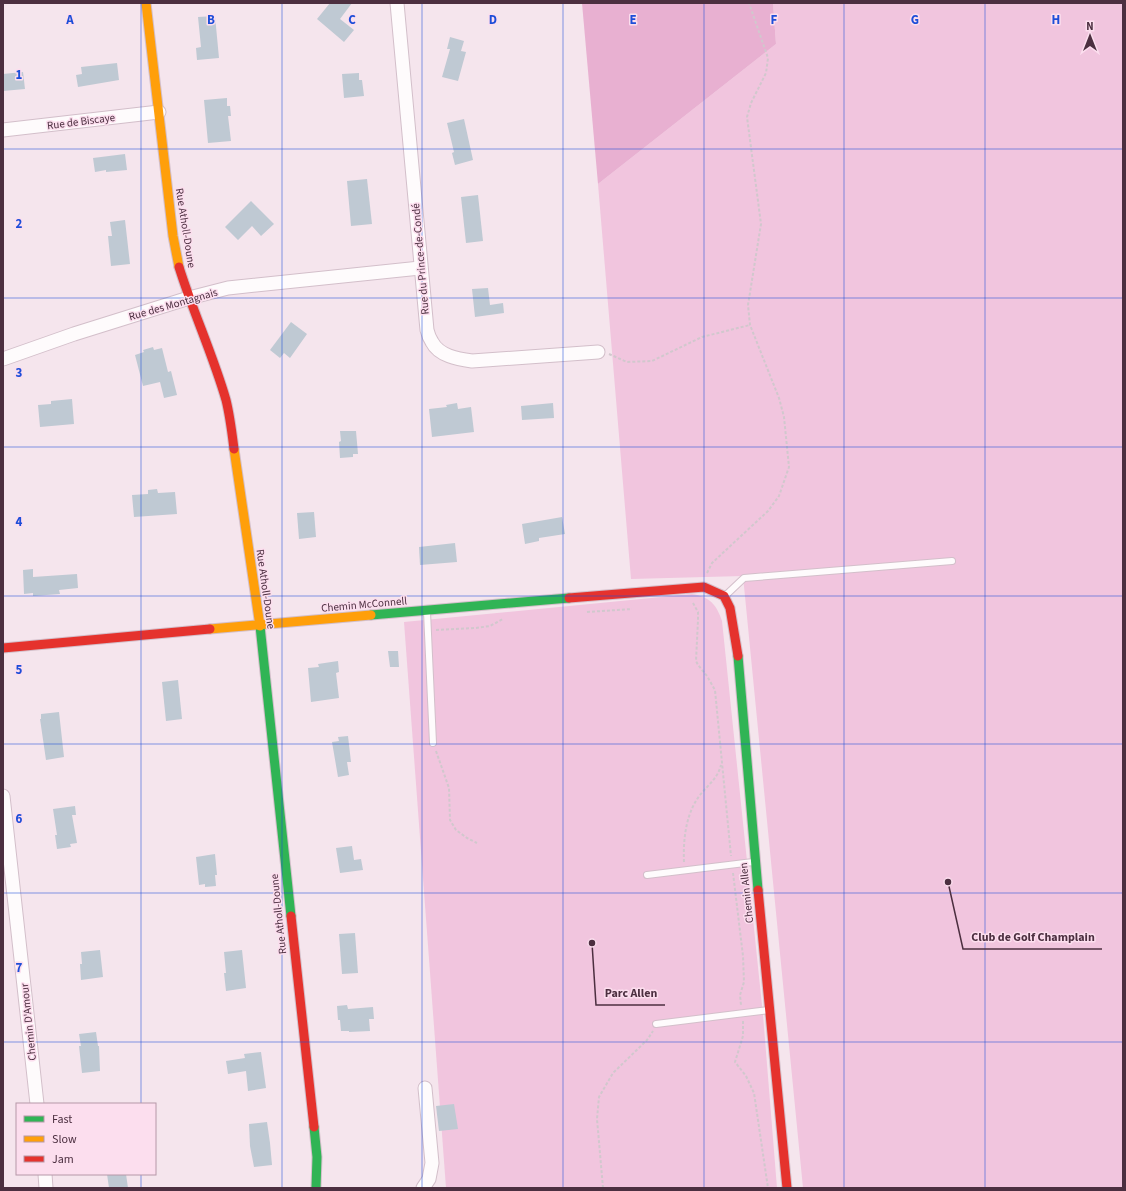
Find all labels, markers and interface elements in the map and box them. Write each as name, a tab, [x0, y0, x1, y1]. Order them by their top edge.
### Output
text: A	[65, 11, 74, 29]
text: B	[207, 11, 215, 29]
text: C	[348, 11, 356, 29]
text: D	[489, 11, 497, 29]
text: E	[629, 11, 637, 29]
text: F	[771, 11, 778, 29]
text: G	[911, 11, 919, 29]
text: H	[1052, 11, 1060, 29]
north arrow	[1070, 16, 1110, 56]
text: N	[1086, 19, 1094, 34]
text: 1	[16, 66, 23, 84]
street label: Rue de Biscaye	[46, 110, 116, 133]
street label: Rue Atholl-Doune	[172, 187, 199, 270]
street label: Rue du Prince-de-Condé	[408, 202, 433, 315]
text: 2	[16, 215, 23, 233]
street label: Rue des Montagnais	[127, 285, 220, 324]
text: 3	[16, 364, 23, 382]
text: 4	[16, 513, 23, 531]
street label: Rue Atholl-Doune	[252, 548, 279, 631]
street label: Chemin McConnell	[320, 593, 408, 616]
text: 5	[16, 661, 23, 679]
text: 6	[16, 810, 23, 828]
street label: Chemin Allen	[736, 862, 757, 924]
street label: Rue Atholl-Doune	[267, 873, 290, 955]
callout: Club de Golf Champlain	[963, 925, 1102, 949]
text: Club de Golf Champlain	[971, 929, 1095, 946]
text: 7	[16, 959, 23, 977]
callout: Parc Allen	[596, 981, 665, 1005]
street label: Chemin D'Amour	[17, 982, 40, 1061]
text: Parc Allen	[605, 985, 657, 1002]
legend	[16, 1103, 156, 1175]
text: Fast	[52, 1111, 72, 1128]
text: Slow	[52, 1131, 77, 1148]
text: Jam	[52, 1151, 74, 1168]

